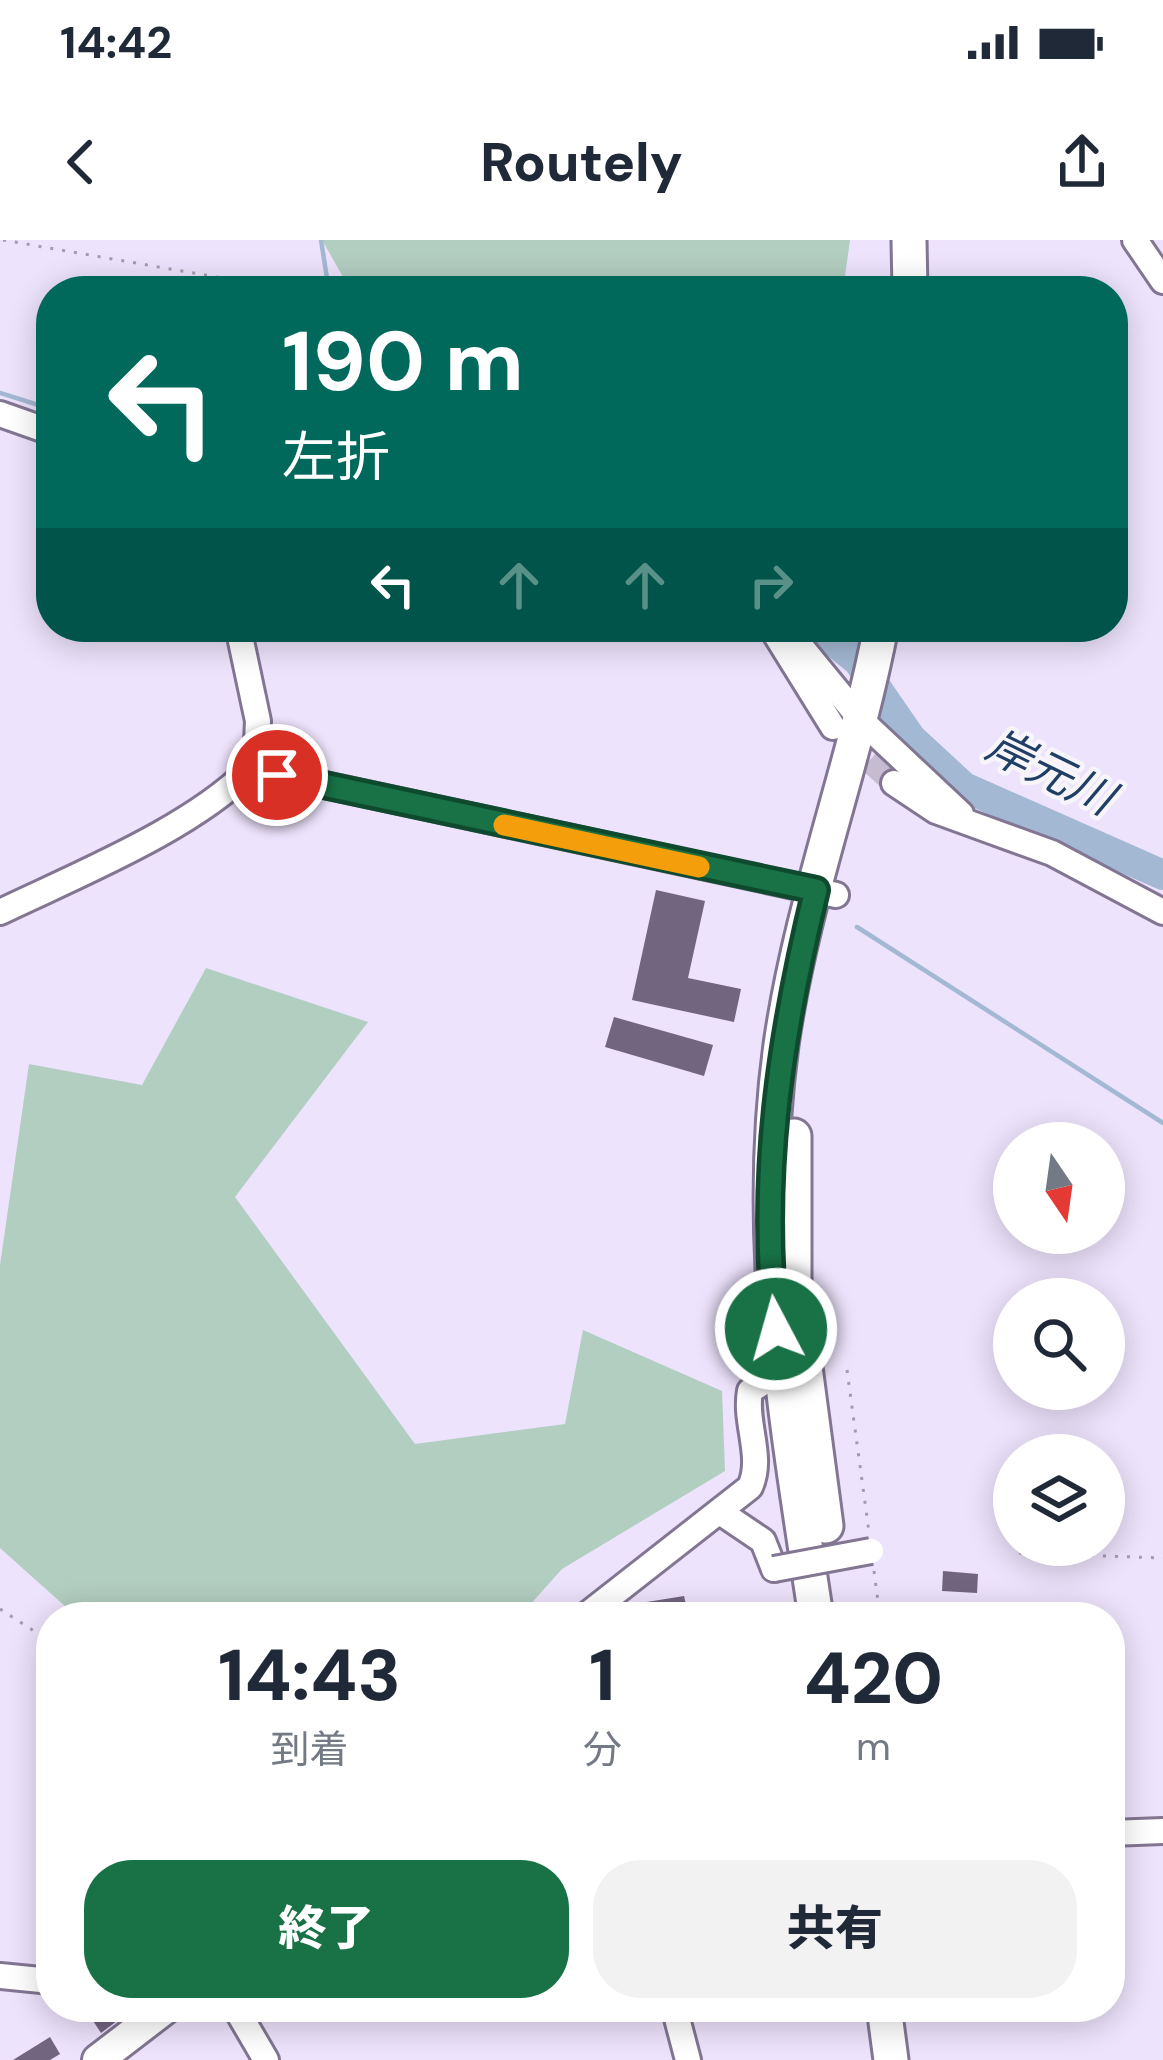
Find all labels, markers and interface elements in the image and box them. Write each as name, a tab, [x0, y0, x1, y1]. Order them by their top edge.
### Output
text: 14:42	[60, 13, 172, 72]
text: Routely	[480, 127, 683, 198]
icon: back	[48, 129, 114, 195]
icon: share	[1049, 129, 1115, 195]
text: 190 m	[282, 307, 524, 416]
icon: left	[84, 324, 240, 480]
text: 左折	[282, 422, 390, 493]
icon: left	[360, 552, 426, 618]
icon: ahead	[486, 552, 552, 618]
icon: ahead	[612, 552, 678, 618]
icon: right	[738, 552, 804, 618]
water label: 岸元川	[976, 716, 1127, 830]
pin	[226, 724, 328, 826]
icon: arrive	[244, 742, 310, 808]
north arrow	[993, 1122, 1125, 1254]
map controls	[993, 1122, 1125, 1566]
position arrow	[713, 1266, 839, 1392]
button: search	[993, 1278, 1125, 1410]
button: layers	[993, 1434, 1125, 1566]
text: 14:43	[218, 1629, 401, 1722]
text: 1	[589, 1629, 616, 1722]
text: 420	[804, 1632, 943, 1725]
text: m	[856, 1721, 891, 1772]
text: 到着	[270, 1724, 348, 1775]
text: 分	[583, 1724, 622, 1775]
button: 終了	[84, 1860, 569, 1998]
button: 共有	[593, 1860, 1077, 1998]

